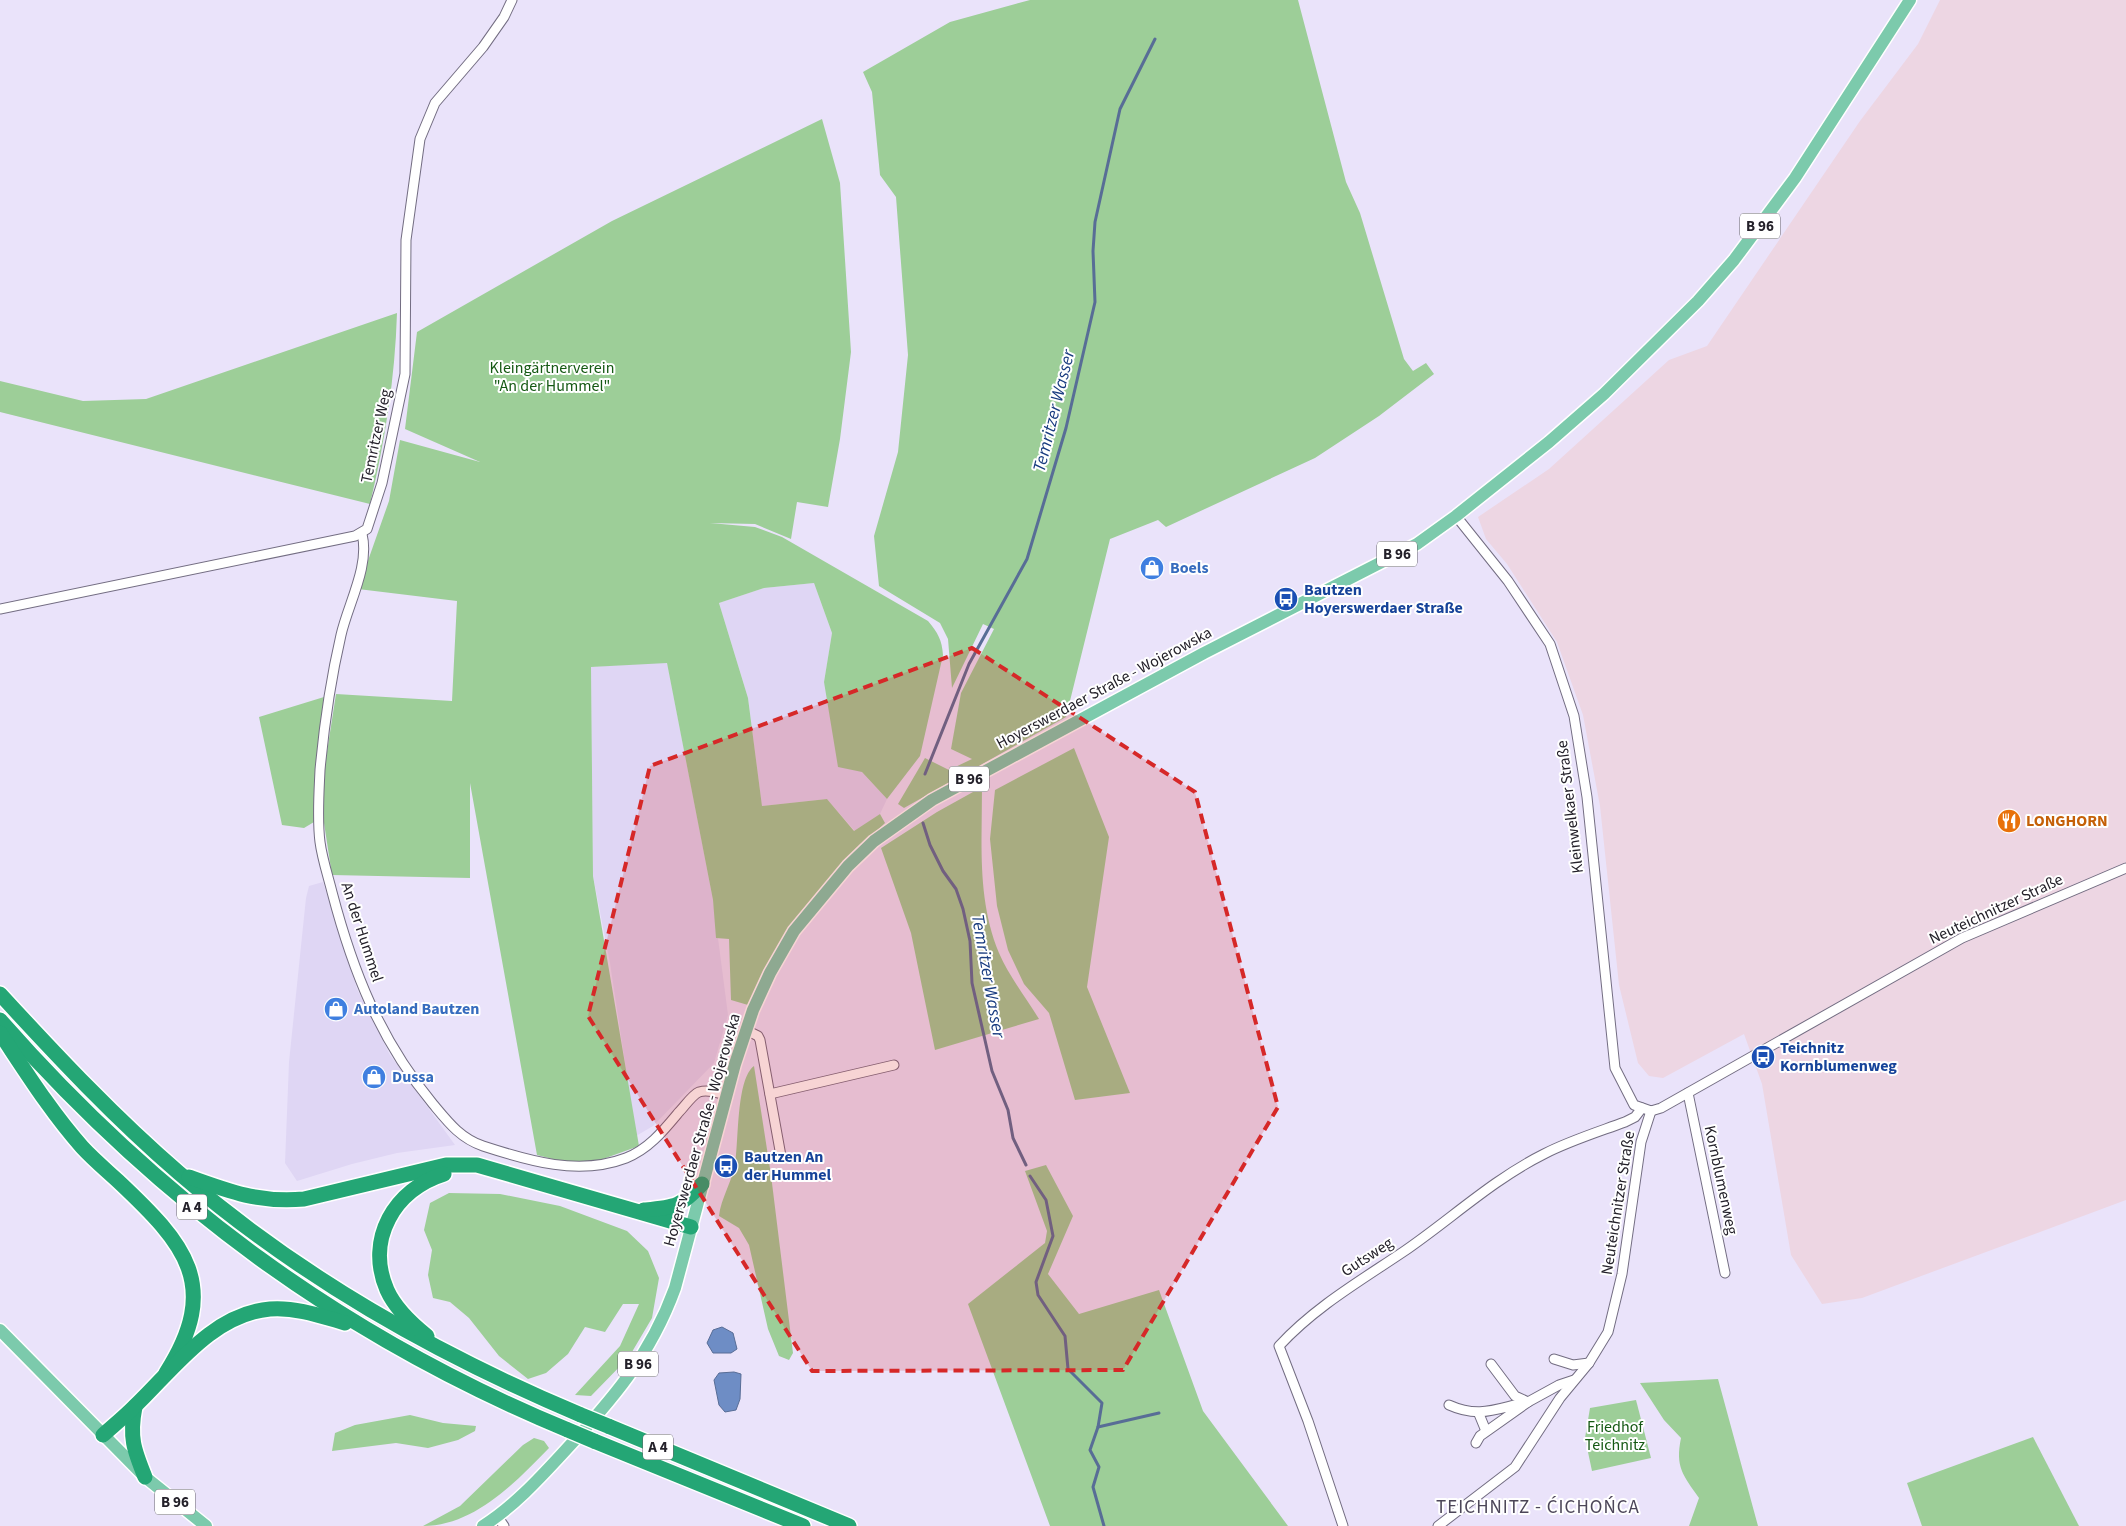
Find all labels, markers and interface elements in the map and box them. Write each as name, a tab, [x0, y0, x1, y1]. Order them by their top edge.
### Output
road number: B 96	[1740, 214, 1780, 238]
water label: Temritzer Wasser	[1027, 346, 1081, 475]
park label: Kleingärtnerverein "An der Hummel"	[490, 357, 614, 397]
street label: Temritzer Weg	[355, 387, 397, 485]
road number: B 96	[1377, 542, 1417, 566]
shop icon: Boels	[1139, 555, 1165, 581]
place label: Boels	[1170, 557, 1209, 579]
place label: Bautzen Hoyerswerdaer Straße	[1304, 579, 1463, 619]
bus stop icon: Bautzen Hoyerswerdaer Straße	[1273, 586, 1299, 612]
street label: Hoyerswerdaer Straße - Wojerowska	[992, 622, 1216, 754]
street label: Kleinwelkaer Straße	[1551, 739, 1589, 875]
road number: B 96	[949, 766, 989, 792]
restaurant icon: LONGHORN	[1996, 808, 2022, 834]
place label: LONGHORN	[2026, 810, 2108, 832]
street label: Neuteichnitzer Straße	[1925, 868, 2067, 950]
street label: An der Hummel	[335, 879, 389, 985]
water label: Temritzer Wasser	[965, 912, 1011, 1041]
shop icon: Autoland Bautzen	[323, 996, 349, 1022]
place label: Autoland Bautzen	[353, 998, 479, 1020]
street label: Hoyerswerdaer Straße - Wojerowska	[658, 1011, 746, 1249]
place label: Teichnitz Kornblumenweg	[1780, 1037, 1897, 1077]
bus stop icon: Teichnitz Kornblumenweg	[1750, 1044, 1776, 1070]
shop icon: Dussa	[361, 1064, 387, 1090]
place label: Dussa	[392, 1066, 434, 1088]
street label: Kornblumenweg	[1699, 1123, 1743, 1237]
street label: Neuteichnitzer Straße	[1596, 1129, 1640, 1277]
place label: Bautzen An der Hummel	[744, 1146, 832, 1186]
bus stop icon: Bautzen An der Hummel	[713, 1153, 739, 1179]
road number: A 4	[177, 1194, 207, 1220]
street label: Gutsweg	[1337, 1232, 1397, 1282]
road number: B 96	[618, 1352, 658, 1376]
park label: Friedhof Teichnitz	[1585, 1416, 1645, 1456]
road number: A 4	[643, 1434, 673, 1460]
road number: B 96	[155, 1490, 195, 1514]
district label: TEICHNITZ - ĆICHOŃCA	[1436, 1494, 1640, 1521]

